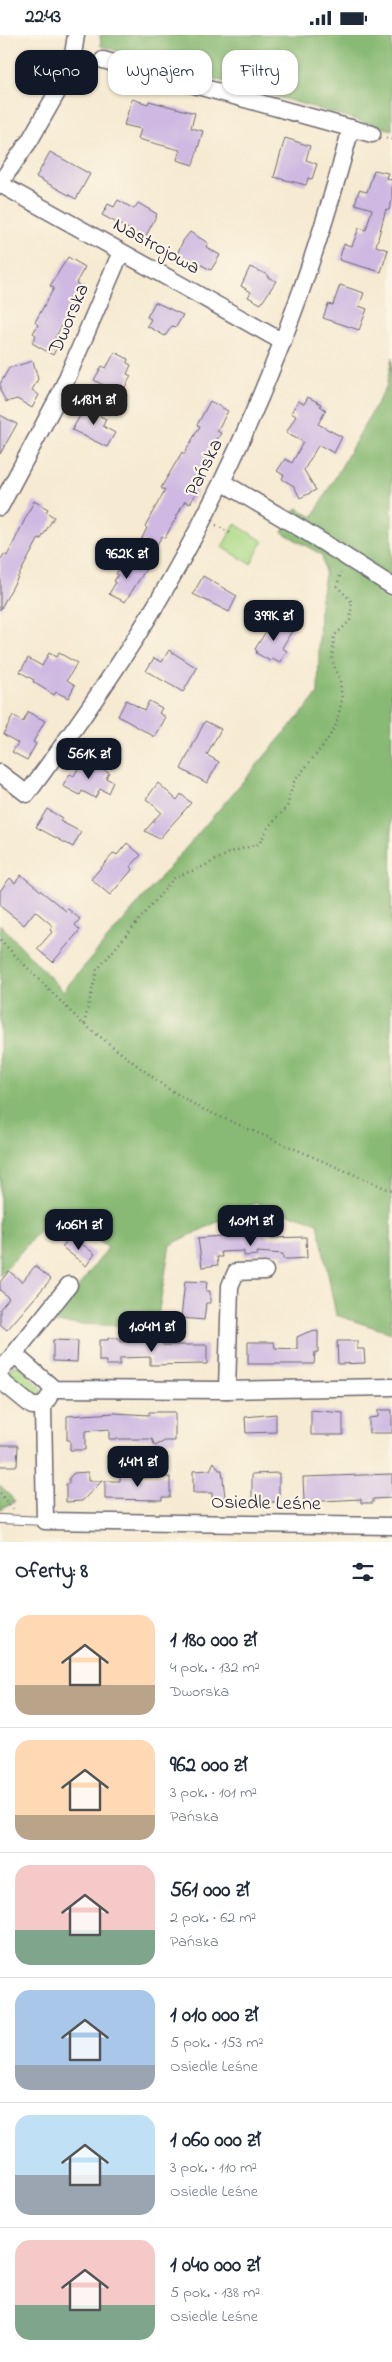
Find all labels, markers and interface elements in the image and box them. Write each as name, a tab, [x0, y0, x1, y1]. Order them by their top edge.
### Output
text: 22:43	[25, 4, 61, 31]
chip: Kupno	[15, 50, 98, 95]
chip: Wynajem	[108, 50, 212, 95]
chip: Filtry	[222, 50, 298, 95]
street label: Nastrojowa	[107, 211, 205, 283]
street label: Dworska	[42, 279, 98, 360]
pin: 1.18M zł	[42, 383, 146, 426]
text: 1.18M zł	[72, 388, 116, 412]
street label: Pańska	[179, 434, 231, 502]
pin: 962K zł	[81, 537, 173, 580]
text: 962K zł	[106, 542, 148, 566]
pin: 399K zł	[228, 599, 320, 642]
text: 399K zł	[255, 604, 293, 628]
pin: 561K zł	[43, 737, 135, 780]
text: 561K zł	[67, 742, 111, 766]
pin: 1.01M zł	[199, 1205, 303, 1247]
pin: 1.06M zł	[27, 1209, 131, 1251]
text: 1.01M zł	[229, 1209, 273, 1233]
text: 1.06M zł	[56, 1213, 102, 1237]
pin: 1.04M zł	[100, 1311, 204, 1353]
text: 1.04M zł	[129, 1315, 175, 1339]
pin: 1.4M zł	[92, 1445, 184, 1488]
text: 1.4M zł	[119, 1450, 158, 1474]
street label: Osiedle Leśne	[211, 1489, 321, 1519]
text: Oferty: 8	[15, 1557, 88, 1587]
icon: filters	[349, 1558, 377, 1586]
text: 1 180 000 zł	[170, 1626, 257, 1656]
icon: home	[55, 1635, 115, 1695]
text: 4 pok. · 132 m²	[170, 1656, 260, 1680]
text: Dworska	[170, 1680, 229, 1704]
text: 962 000 zł	[170, 1751, 247, 1781]
icon: home	[55, 1760, 115, 1820]
text: 3 pok. · 101 m²	[170, 1781, 257, 1805]
text: Pańska	[170, 1805, 219, 1829]
text: 561 000 zł	[170, 1876, 249, 1906]
icon: home	[55, 1885, 115, 1945]
text: 2 pok. · 62 m²	[170, 1906, 256, 1930]
text: Pańska	[170, 1930, 219, 1954]
text: 1 010 000 zł	[170, 2001, 258, 2031]
icon: home	[55, 2010, 115, 2070]
text: 5 pok. · 153 m²	[170, 2031, 263, 2055]
text: Osiedle Leśne	[170, 2055, 258, 2079]
text: 1 060 000 zł	[170, 2126, 261, 2156]
icon: home	[55, 2135, 115, 2195]
text: 3 pok. · 110 m²	[170, 2156, 257, 2180]
text: Osiedle Leśne	[170, 2180, 258, 2204]
text: 1 040 000 zł	[170, 2251, 260, 2281]
icon: home	[55, 2260, 115, 2320]
text: 5 pok. · 138 m²	[170, 2281, 260, 2305]
text: Osiedle Leśne	[170, 2305, 258, 2329]

